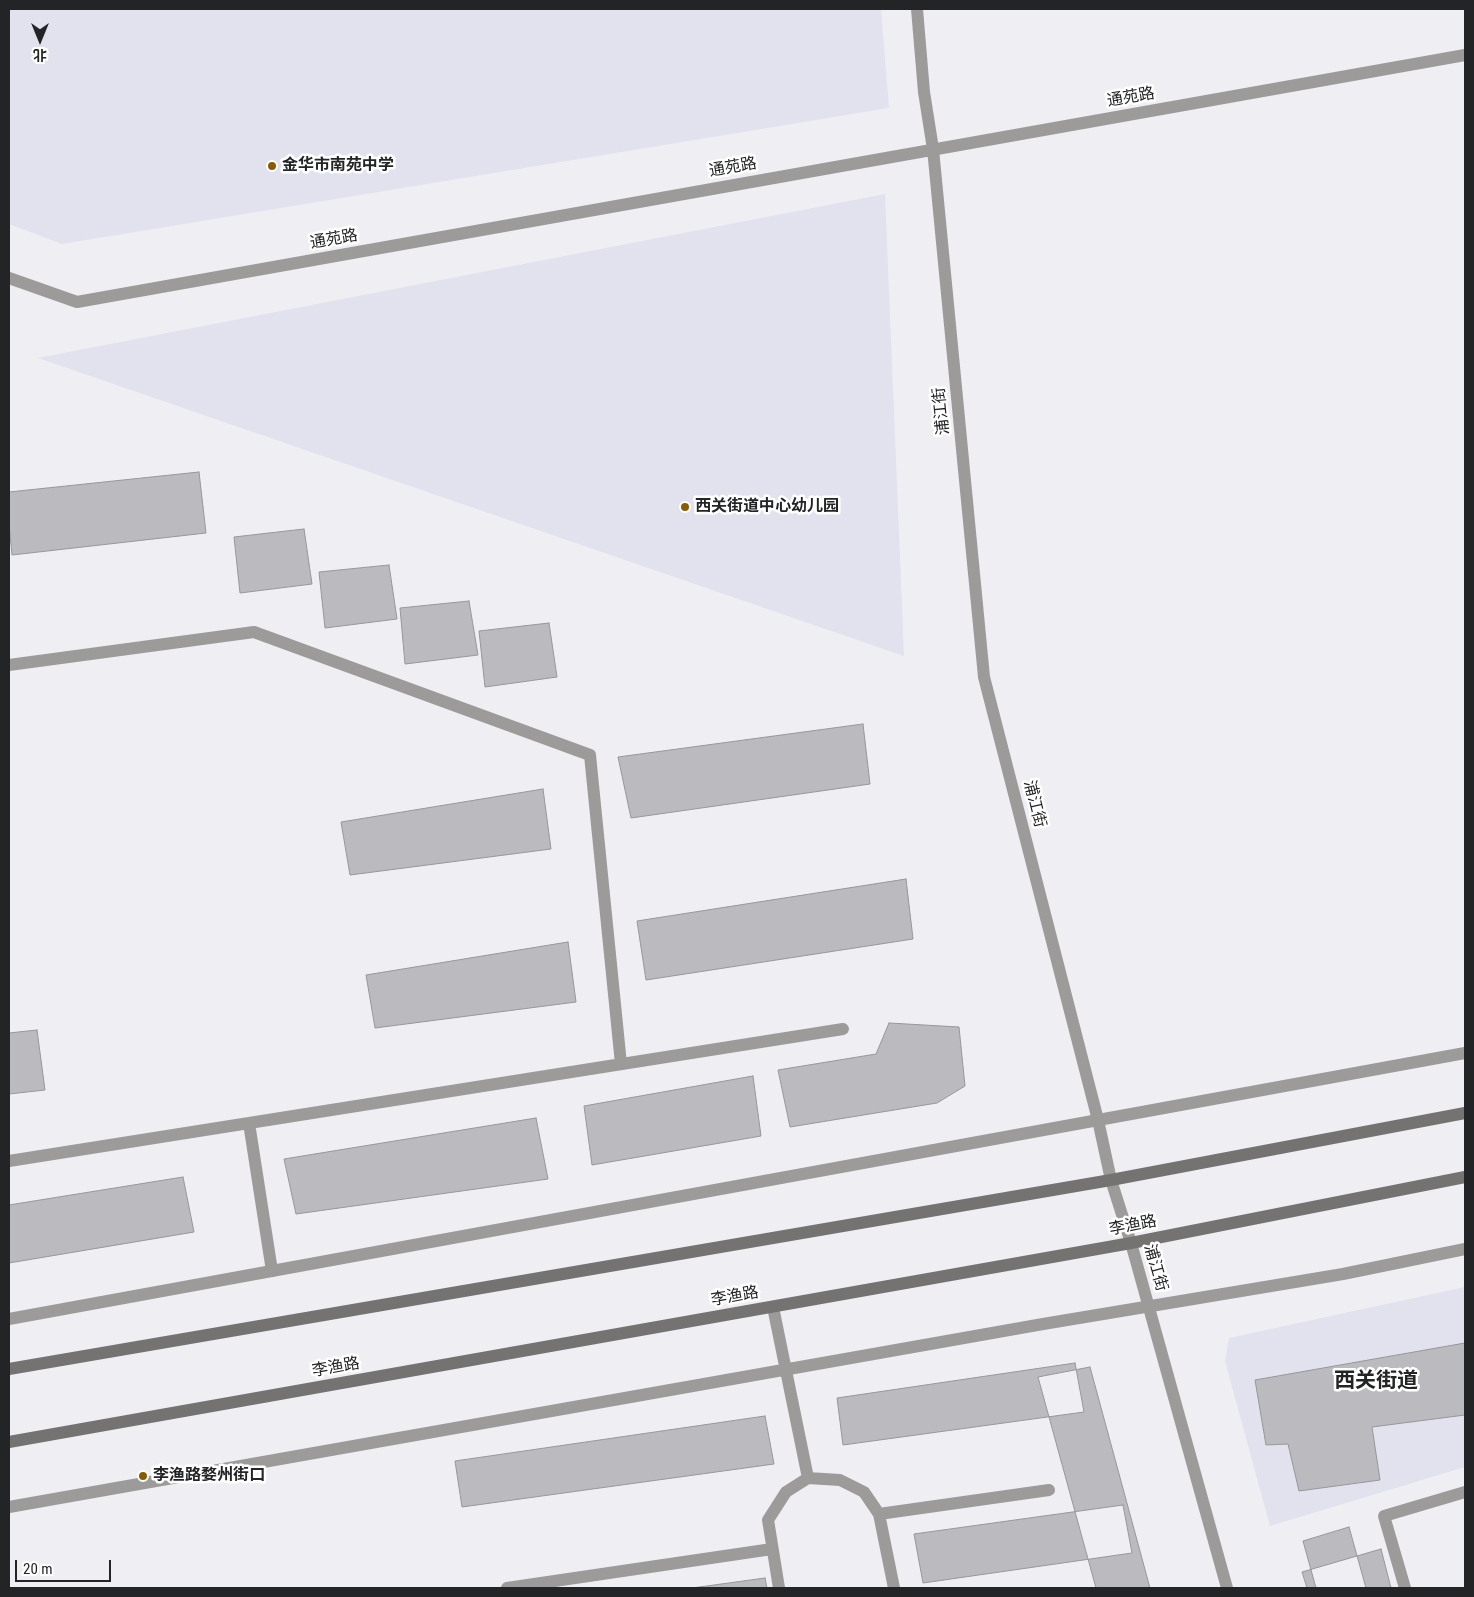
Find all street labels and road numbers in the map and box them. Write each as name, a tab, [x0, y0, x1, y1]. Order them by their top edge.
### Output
street label: 通苑路	[1106, 84, 1156, 112]
street label: 通苑路	[708, 154, 758, 182]
street label: 通苑路	[309, 226, 359, 254]
street label: 浦江街	[930, 386, 954, 436]
street label: 浦江街	[1019, 778, 1049, 830]
street label: 李渔路	[1108, 1212, 1158, 1240]
street label: 浦江街	[1139, 1242, 1171, 1294]
street label: 李渔路	[710, 1283, 760, 1311]
street label: 李渔路	[311, 1354, 361, 1382]

